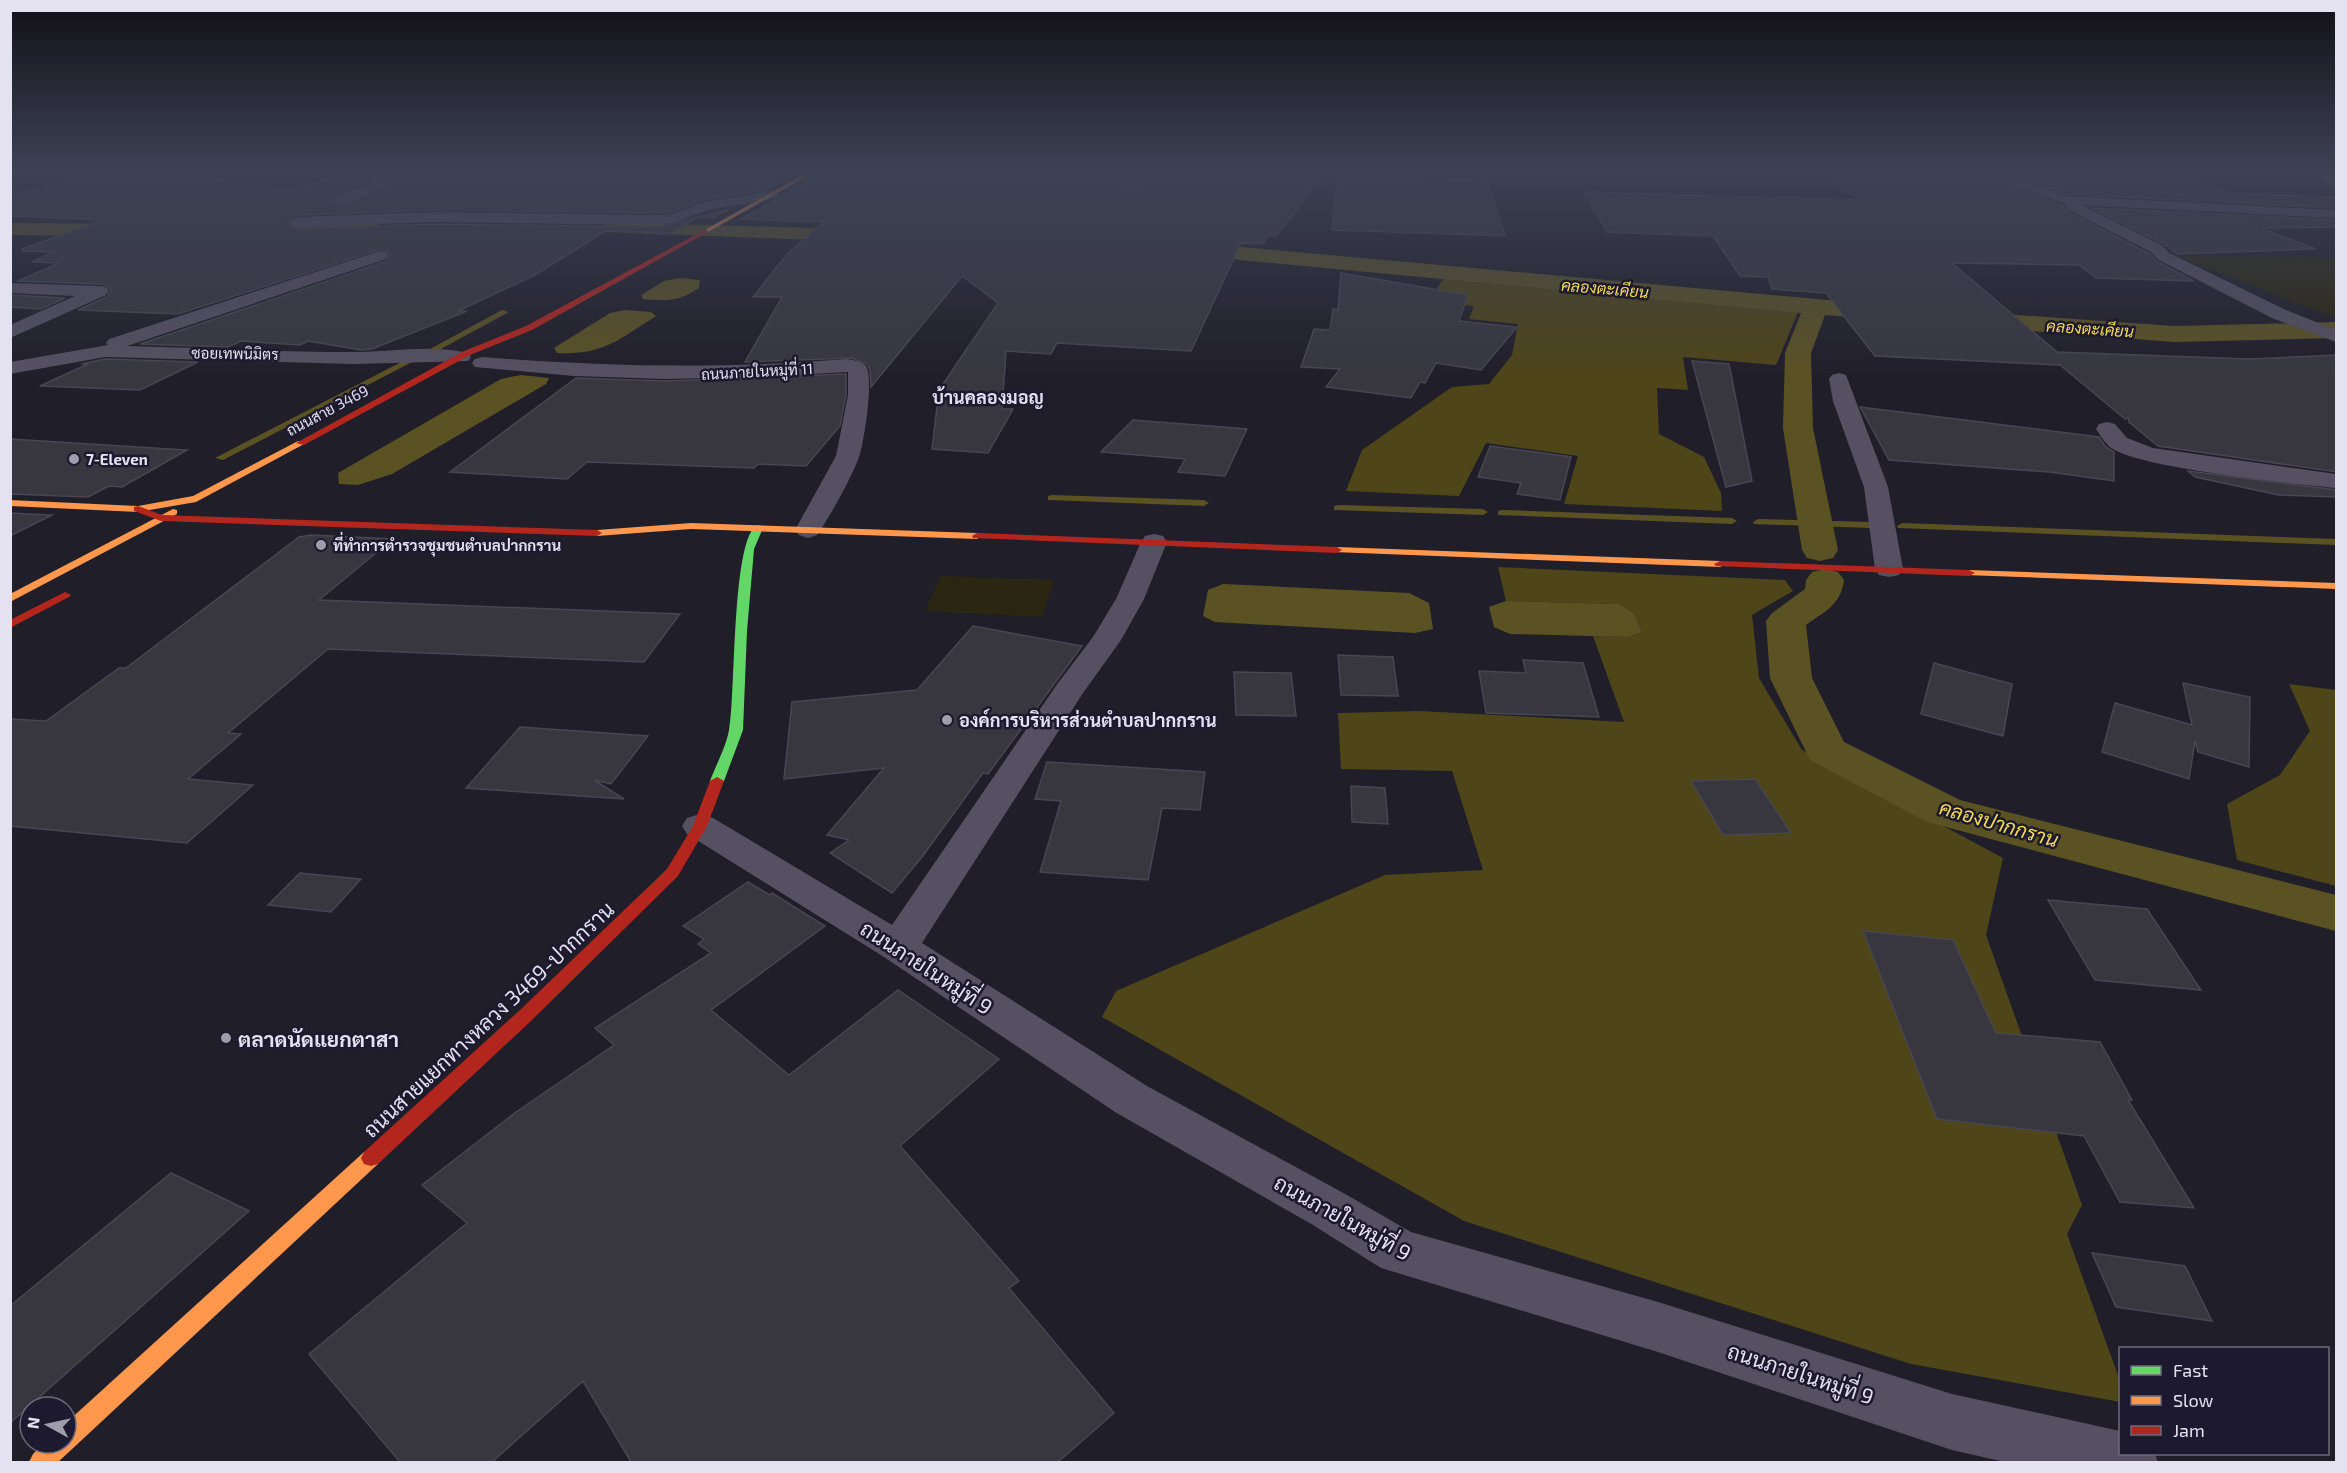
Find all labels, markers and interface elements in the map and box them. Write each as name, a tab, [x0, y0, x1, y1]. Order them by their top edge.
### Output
water label: คลองตะเคียน	[1560, 274, 1650, 301]
water label: คลองตะเคียน	[2046, 314, 2135, 341]
street label: ซอยเทพนิมิตร	[191, 343, 279, 363]
street label: ถนนภายในหมู่ที่ 11	[700, 354, 814, 385]
street label: ถนนสาย 3469	[283, 381, 371, 439]
district label: บ้านคลองมอญ	[932, 386, 1044, 409]
place label: 7-Eleven	[86, 450, 148, 468]
marker: 7-Eleven	[67, 452, 81, 466]
place label: ที่ทำการตำรวจชุมชนตำบลปากกราน	[333, 531, 561, 557]
marker: ที่ทำการตำรวจชุมชนตำบลปากกราน	[314, 538, 328, 552]
place label: องค์การบริหารส่วนตำบลปากกราน	[959, 708, 1217, 731]
marker: องค์การบริหารส่วนตำบลปากกราน	[940, 713, 954, 727]
water label: คลองปากกราน	[1937, 795, 2061, 851]
street label: ถนนสายแยกทางหลวง 3469-ปากกราน	[358, 896, 618, 1142]
street label: ถนนภายในหมู่ที่ 9	[854, 910, 1001, 1022]
place label: ตลาดนัดแยกตาสา	[238, 1026, 399, 1051]
marker: ตลาดนัดแยกตาสา	[219, 1031, 233, 1045]
street label: ถนนภายในหมู่ที่ 9	[1268, 1164, 1419, 1268]
street label: ถนนภายในหมู่ที่ 9	[1724, 1332, 1879, 1412]
legend	[2119, 1347, 2329, 1455]
text: Fast	[2173, 1359, 2208, 1381]
text: Slow	[2173, 1389, 2214, 1411]
north arrow	[18, 1395, 78, 1455]
text: N	[22, 1416, 43, 1430]
text: Jam	[2173, 1419, 2205, 1441]

